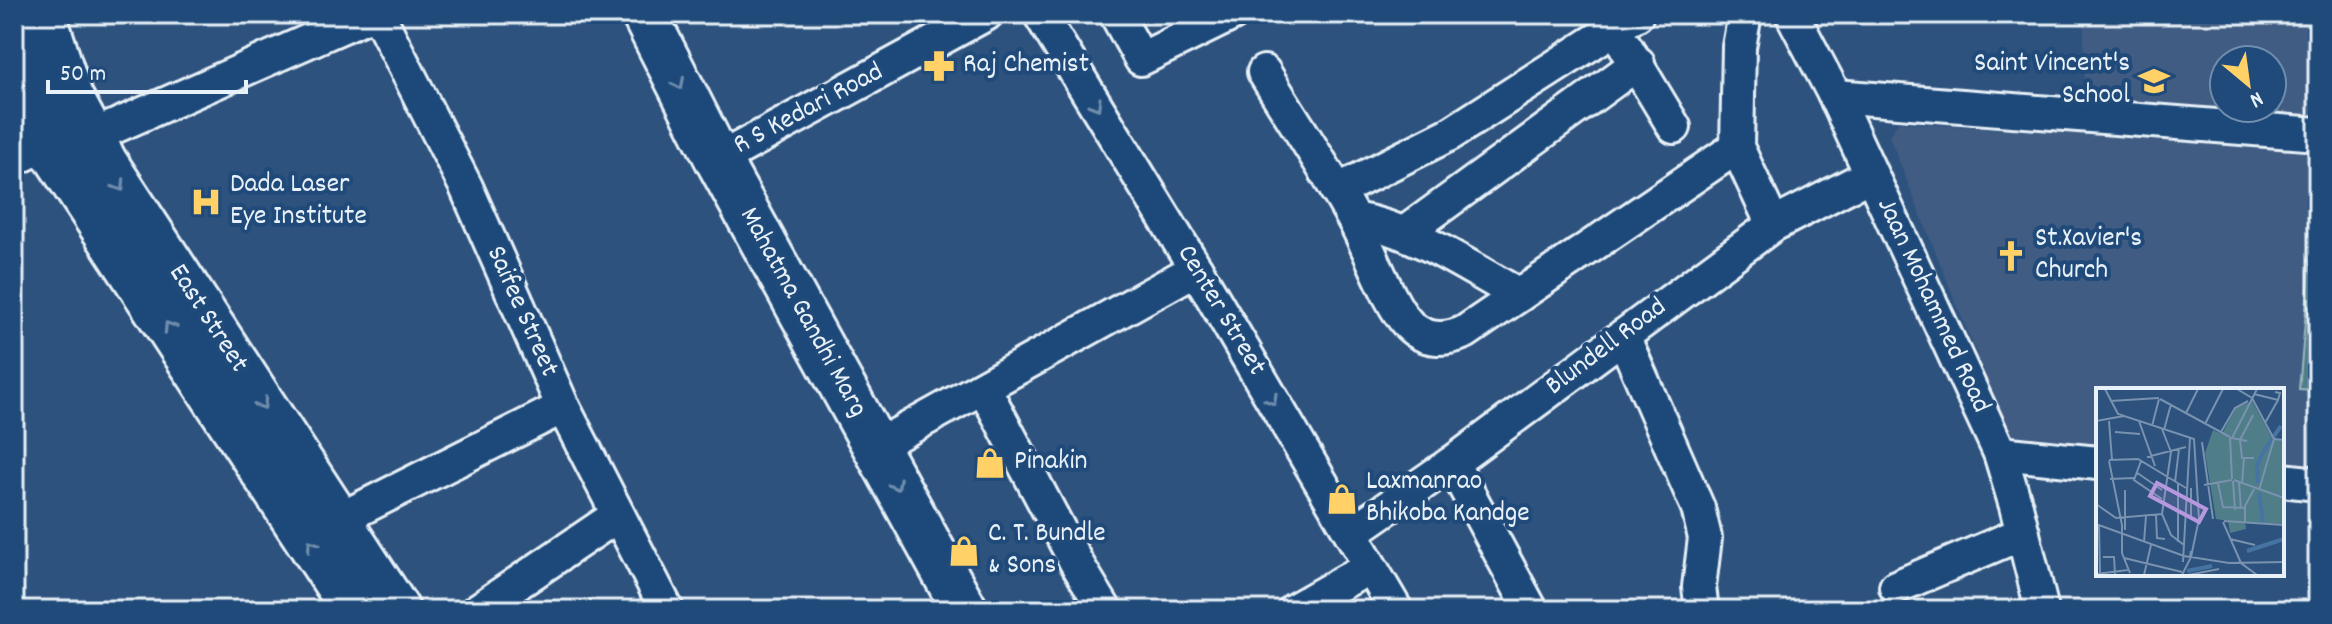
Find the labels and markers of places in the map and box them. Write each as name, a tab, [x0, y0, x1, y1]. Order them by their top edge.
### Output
place label: Saint Vincent's School	[1974, 45, 2130, 117]
place label: Raj Chemist	[963, 46, 1089, 86]
pharmacy icon: Raj Chemist	[922, 49, 956, 83]
school or university icon: Saint Vincent's School	[2137, 64, 2171, 98]
place label: Dada Laser Eye Institute	[230, 166, 367, 238]
hospital icon: Dada Laser Eye Institute	[189, 185, 223, 219]
place label: St.Xavier's Church	[2035, 220, 2142, 292]
church icon: St.Xavier's Church	[1994, 239, 2028, 273]
place label: Pinakin	[1014, 443, 1087, 483]
shop icon: Pinakin	[973, 446, 1007, 480]
place label: Laxmanrao Bhikoba Kandge	[1366, 463, 1530, 535]
shop icon: Laxmanrao Bhikoba Kandge	[1325, 482, 1359, 516]
place label: C. T. Bundle & Sons	[988, 515, 1106, 587]
shop icon: C. T. Bundle & Sons	[947, 534, 981, 568]

